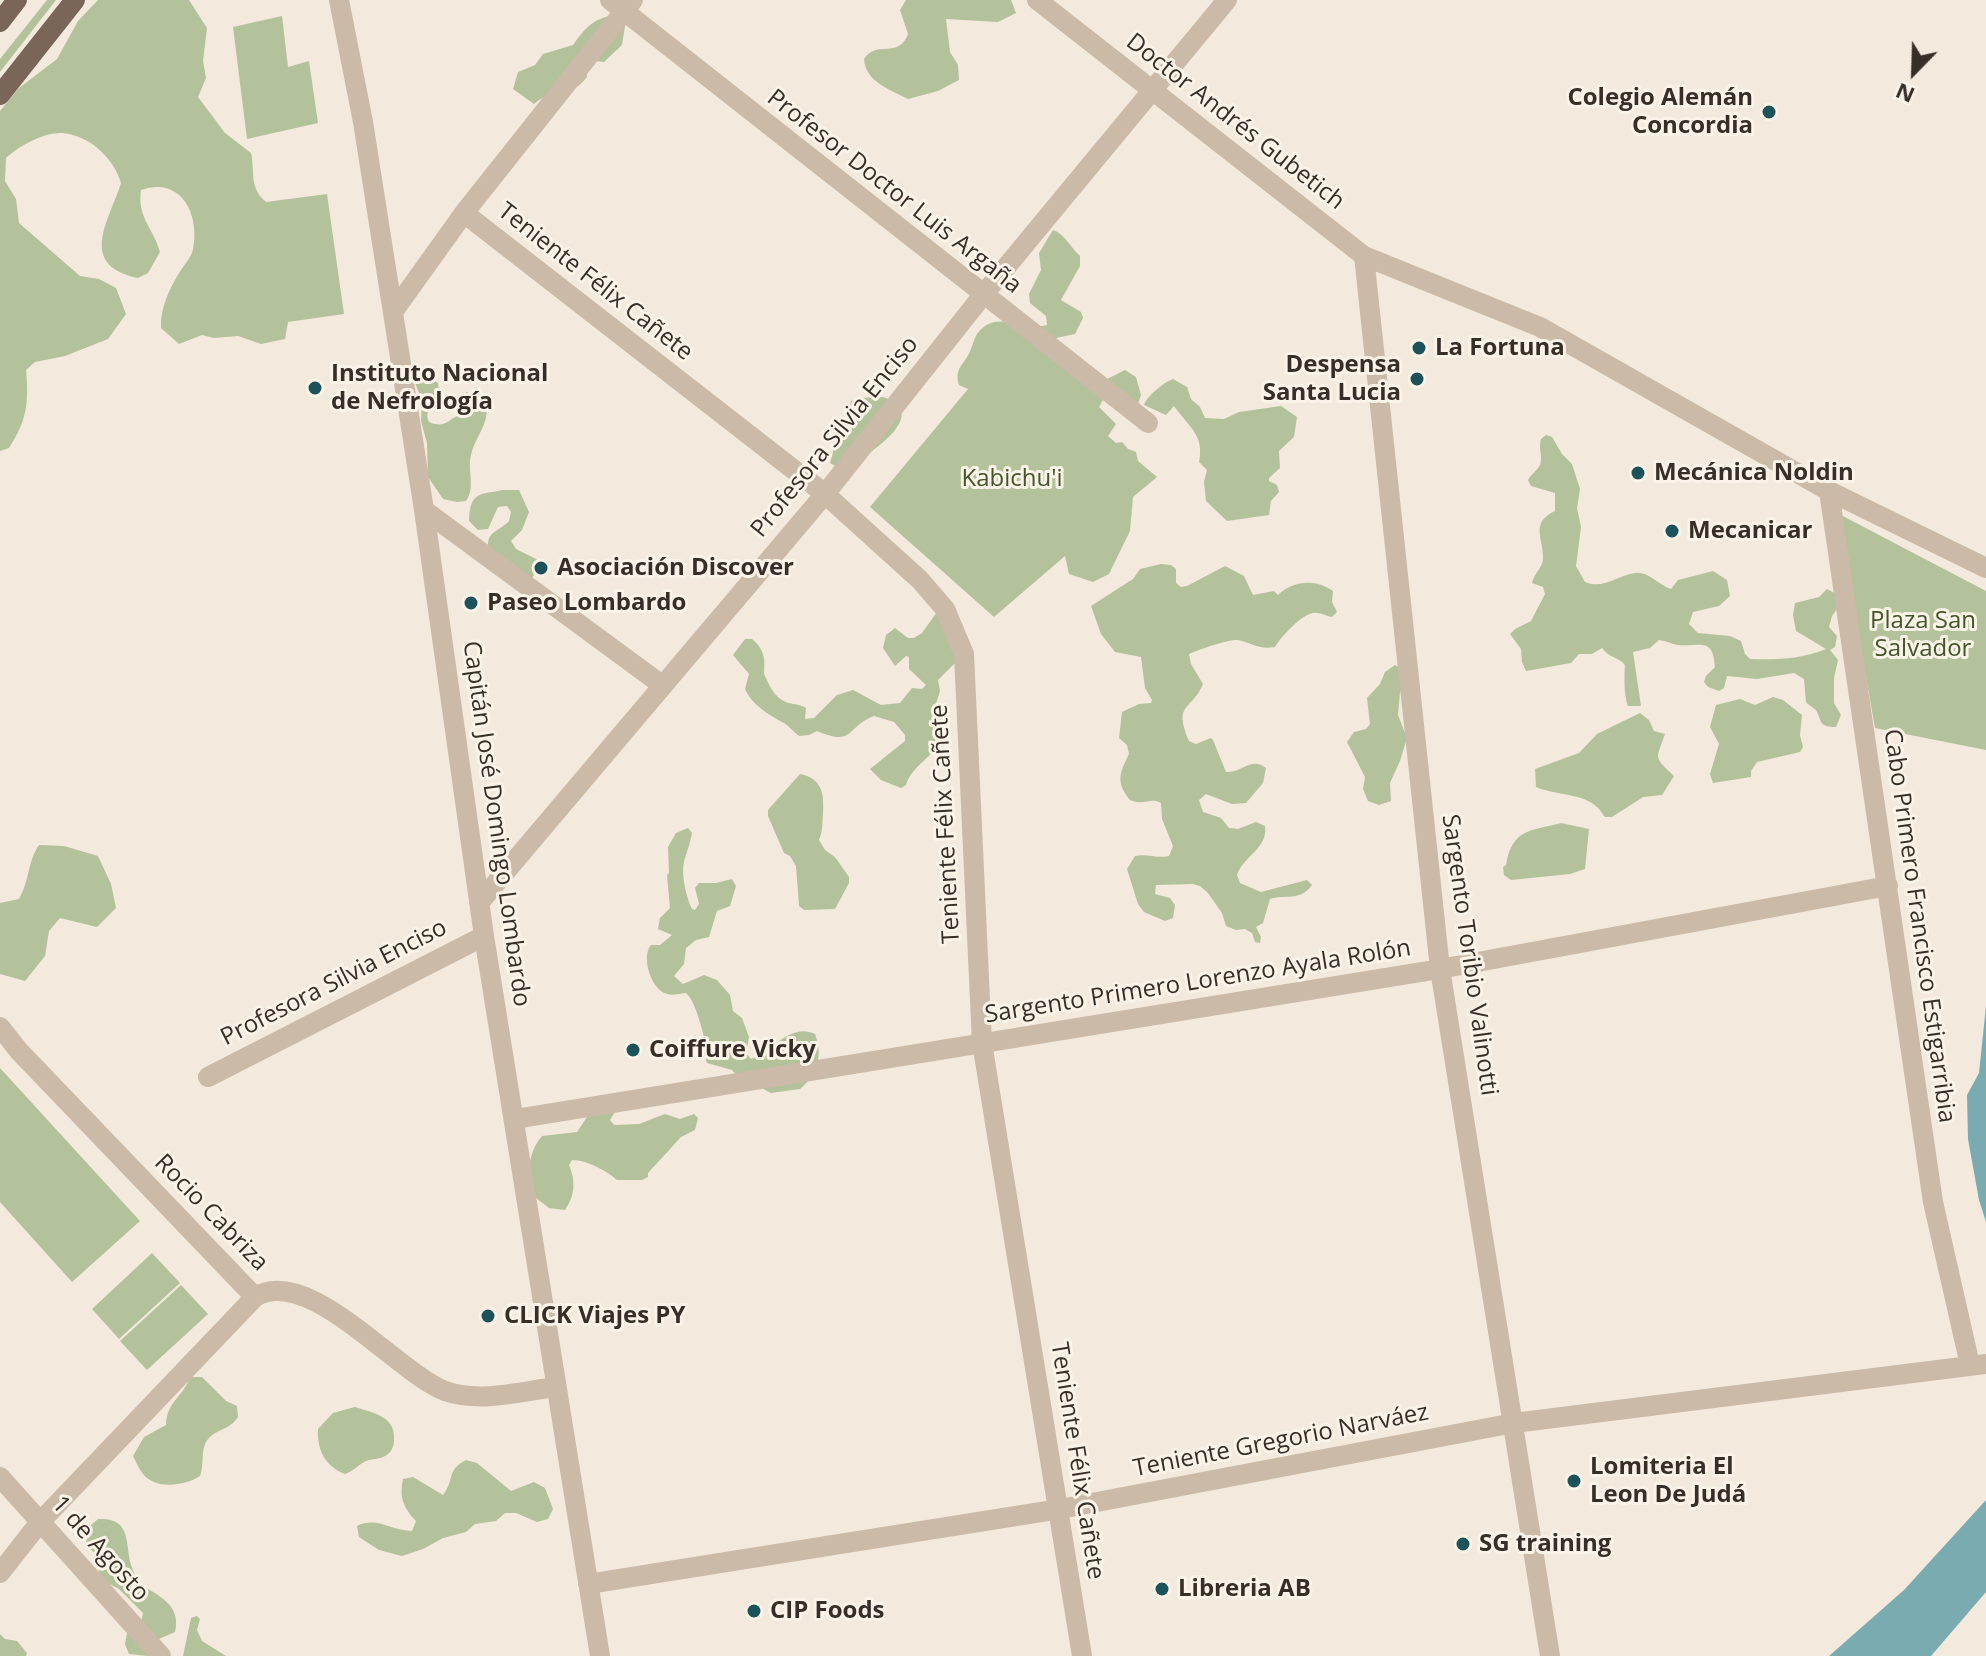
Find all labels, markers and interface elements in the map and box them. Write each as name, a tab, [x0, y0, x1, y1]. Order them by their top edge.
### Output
street label: Doctor Andrés Gubetich	[1120, 28, 1350, 216]
north arrow	[1874, 32, 1954, 112]
text: N	[1891, 77, 1919, 111]
street label: Profesor Doctor Luis Argaña	[761, 84, 1027, 300]
place label: Colegio Alemán Concordia	[1567, 84, 1753, 140]
marker: Colegio Alemán Concordia	[1760, 103, 1778, 121]
street label: Teniente Félix Cañete	[492, 197, 698, 367]
street label: Profesora Silvia Enciso	[745, 331, 925, 543]
place label: La Fortuna	[1435, 334, 1565, 362]
marker: La Fortuna	[1410, 339, 1428, 357]
place label: Despensa Santa Lucia	[1263, 351, 1401, 407]
place label: Instituto Nacional de Nefrología	[331, 360, 548, 416]
marker: Despensa Santa Lucia	[1408, 370, 1426, 388]
marker: Instituto Nacional de Nefrología	[306, 379, 324, 397]
place label: Mecánica Noldin	[1654, 459, 1854, 487]
marker: Mecánica Noldin	[1629, 464, 1647, 482]
park label: Kabichu'i	[961, 465, 1063, 493]
place label: Mecanicar	[1688, 517, 1812, 545]
marker: Mecanicar	[1663, 522, 1681, 540]
place label: Asociación Discover	[557, 554, 794, 582]
marker: Asociación Discover	[532, 559, 550, 577]
place label: Paseo Lombardo	[487, 589, 686, 617]
marker: Paseo Lombardo	[462, 594, 480, 612]
park label: Plaza San Salvador	[1870, 607, 1976, 663]
street label: Capitán José Domingo Lombardo	[456, 639, 536, 1009]
street label: Teniente Félix Cañete	[925, 704, 967, 944]
street label: Cabo Primero Francisco Estigarribia	[1877, 727, 1961, 1125]
street label: Sargento Toribio Valinotti	[1435, 812, 1503, 1098]
street label: Profesora Silvia Enciso	[216, 913, 452, 1053]
street label: Sargento Primero Lorenzo Ayala Rolón	[983, 934, 1413, 1030]
place label: Coiffure Vicky	[649, 1036, 816, 1064]
marker: Coiffure Vicky	[624, 1041, 642, 1059]
street label: Rocio Cabriza	[148, 1149, 274, 1277]
place label: CLICK Viajes PY	[504, 1302, 685, 1330]
marker: CLICK Viajes PY	[479, 1307, 497, 1325]
street label: Teniente Félix Cañete	[1044, 1341, 1110, 1581]
street label: Teniente Gregorio Narváez	[1131, 1398, 1431, 1484]
place label: Lomiteria El Leon De Judá	[1590, 1453, 1746, 1509]
marker: Lomiteria El Leon De Judá	[1565, 1472, 1583, 1490]
street label: 1 de Agosto	[45, 1491, 155, 1607]
place label: SG training	[1479, 1530, 1611, 1558]
marker: SG training	[1454, 1535, 1472, 1553]
place label: Libreria AB	[1178, 1575, 1311, 1603]
marker: Libreria AB	[1153, 1580, 1171, 1598]
place label: CIP Foods	[770, 1597, 885, 1625]
marker: CIP Foods	[745, 1602, 763, 1620]

